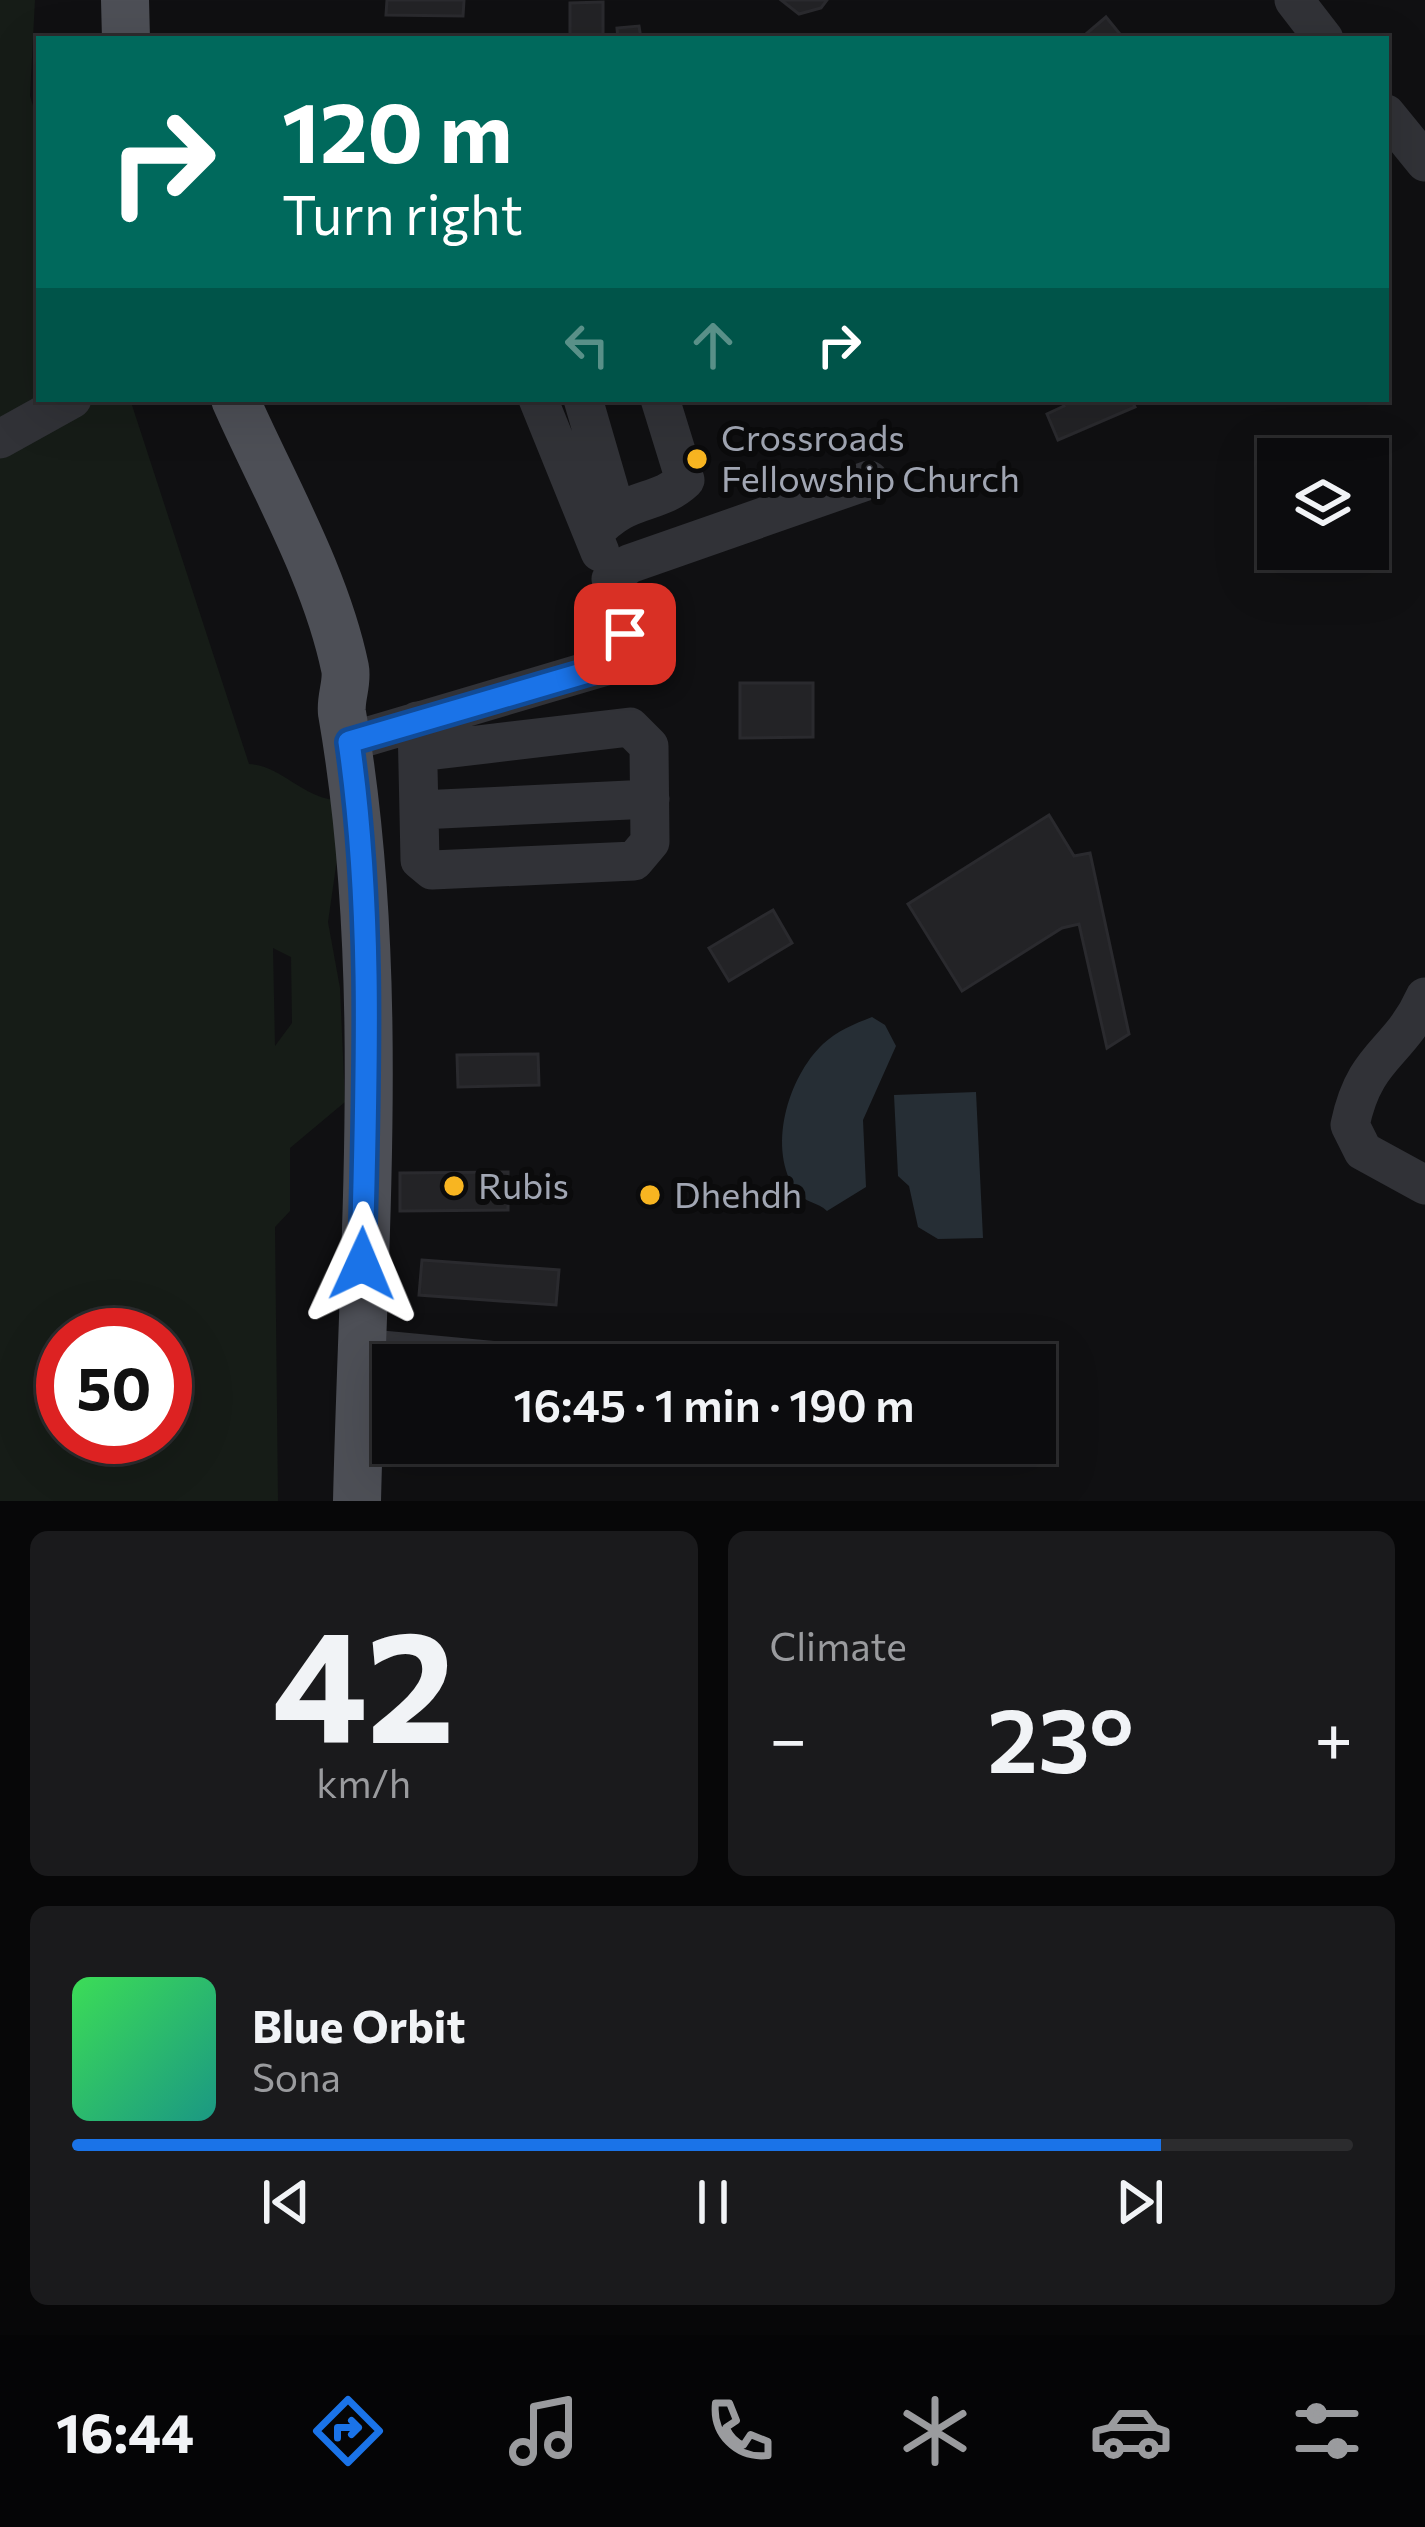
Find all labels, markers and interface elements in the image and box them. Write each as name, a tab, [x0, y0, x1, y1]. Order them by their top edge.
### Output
text: 120 m	[282, 78, 512, 180]
icon: right	[84, 84, 240, 240]
text: Turn right	[282, 180, 523, 246]
icon: left	[554, 312, 620, 378]
icon: ahead	[680, 312, 746, 378]
icon: right	[806, 312, 872, 378]
place label: Crossroads Fellowship Church	[721, 414, 1020, 499]
map controls	[1257, 438, 1389, 570]
button: layers	[1257, 438, 1389, 570]
marker: Crossroads Fellowship Church	[684, 446, 710, 472]
pin	[574, 583, 676, 685]
icon: arrive	[592, 601, 658, 667]
place label: Rubis	[478, 1162, 569, 1206]
place label: Dhehdh	[674, 1171, 802, 1215]
marker: Rubis	[441, 1173, 467, 1199]
marker: Dhehdh	[637, 1182, 663, 1208]
position arrow	[299, 1201, 425, 1327]
speed limit sign: 50	[36, 1308, 192, 1464]
text: 16:45 · 1 min · 190 m	[513, 1376, 915, 1431]
text: 42	[272, 1584, 455, 1775]
text: Climate	[770, 1621, 907, 1669]
text: 23°	[987, 1681, 1134, 1792]
text: −	[770, 1696, 807, 1777]
text: +	[1314, 1696, 1353, 1777]
text: km/h	[316, 1758, 411, 1806]
text: Blue Orbit	[252, 1997, 465, 2052]
text: Sona	[252, 2052, 341, 2100]
icon: previous	[253, 2169, 319, 2235]
icon: pause	[680, 2169, 746, 2235]
icon: next	[1107, 2169, 1173, 2235]
icon: directions	[306, 2389, 390, 2473]
icon: music	[502, 2389, 586, 2473]
icon: phone	[698, 2389, 782, 2473]
icon: climate	[893, 2389, 977, 2473]
icon: car	[1089, 2389, 1173, 2473]
icon: filters	[1285, 2389, 1369, 2473]
text: 16:44	[56, 2398, 194, 2464]

